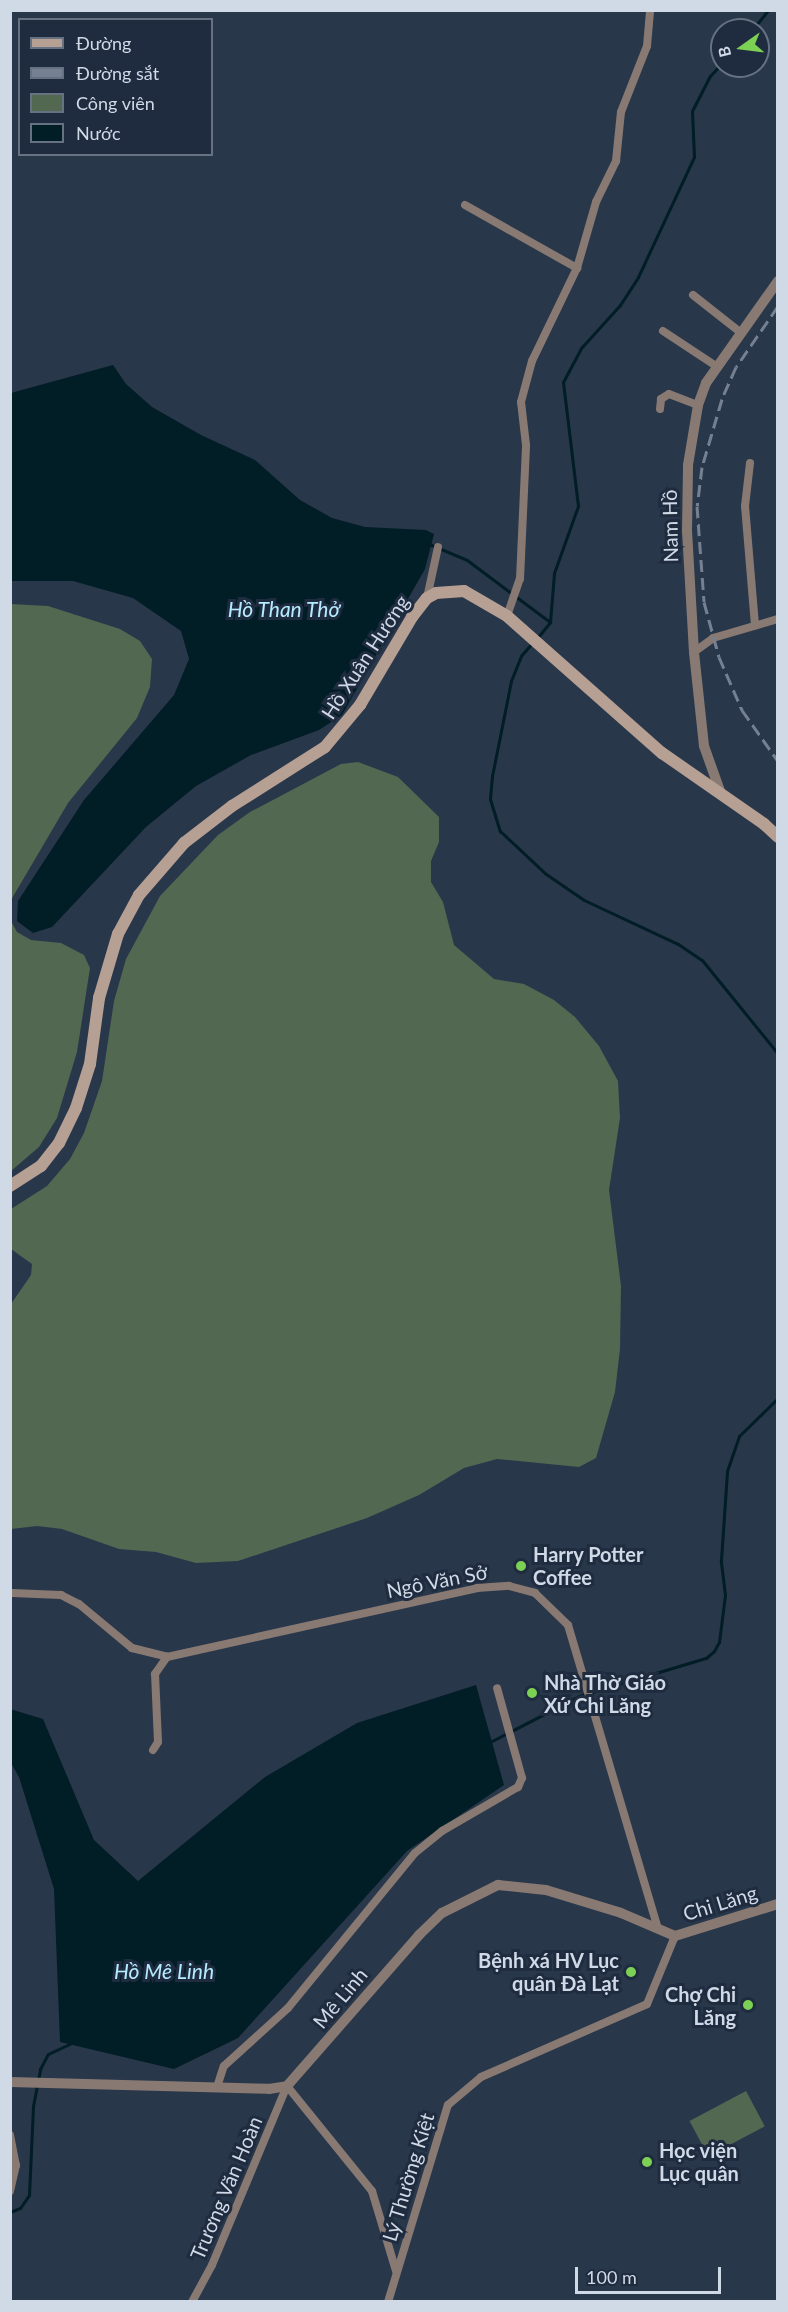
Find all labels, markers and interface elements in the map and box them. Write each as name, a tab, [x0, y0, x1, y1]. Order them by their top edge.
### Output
legend	[18, 18, 213, 156]
north arrow	[710, 18, 770, 78]
text: Đường	[76, 32, 131, 54]
text: B	[713, 45, 734, 59]
text: Đường sắt	[76, 62, 159, 84]
text: Công viên	[76, 92, 155, 114]
text: Nước	[76, 122, 121, 144]
street label: Nam Hồ	[657, 489, 683, 563]
street label: Hồ Xuân Hương	[316, 591, 414, 723]
water label: Hồ Than Thở	[227, 596, 341, 622]
place label: Harry Potter Coffee	[533, 1542, 644, 1589]
street label: Ngô Văn Sở	[384, 1559, 490, 1603]
marker: Harry Potter Coffee	[514, 1559, 528, 1573]
place label: Nhà Thờ Giáo Xứ Chi Lăng	[544, 1670, 667, 1717]
marker: Nhà Thờ Giáo Xứ Chi Lăng	[525, 1686, 539, 1700]
street label: Chi Lăng	[680, 1880, 760, 1926]
place label: Bệnh xá HV Lục quân Đà Lạt	[477, 1948, 619, 1995]
water label: Hồ Mê Linh	[114, 1958, 214, 1984]
street label: Mê Linh	[308, 1963, 372, 2033]
marker: Bệnh xá HV Lục quân Đà Lạt	[624, 1965, 638, 1979]
place label: Chợ Chi Lăng	[665, 1982, 736, 2029]
marker: Chợ Chi Lăng	[741, 1998, 755, 2012]
street label: Lý Thường Kiệt	[377, 2109, 439, 2245]
street label: Trương Văn Hoàn	[185, 2112, 267, 2264]
place label: Học viện Lục quân	[659, 2138, 739, 2185]
marker: Học viện Lục quân	[640, 2155, 654, 2169]
scale bar	[578, 2255, 724, 2293]
text: 100 m	[586, 2266, 637, 2288]

